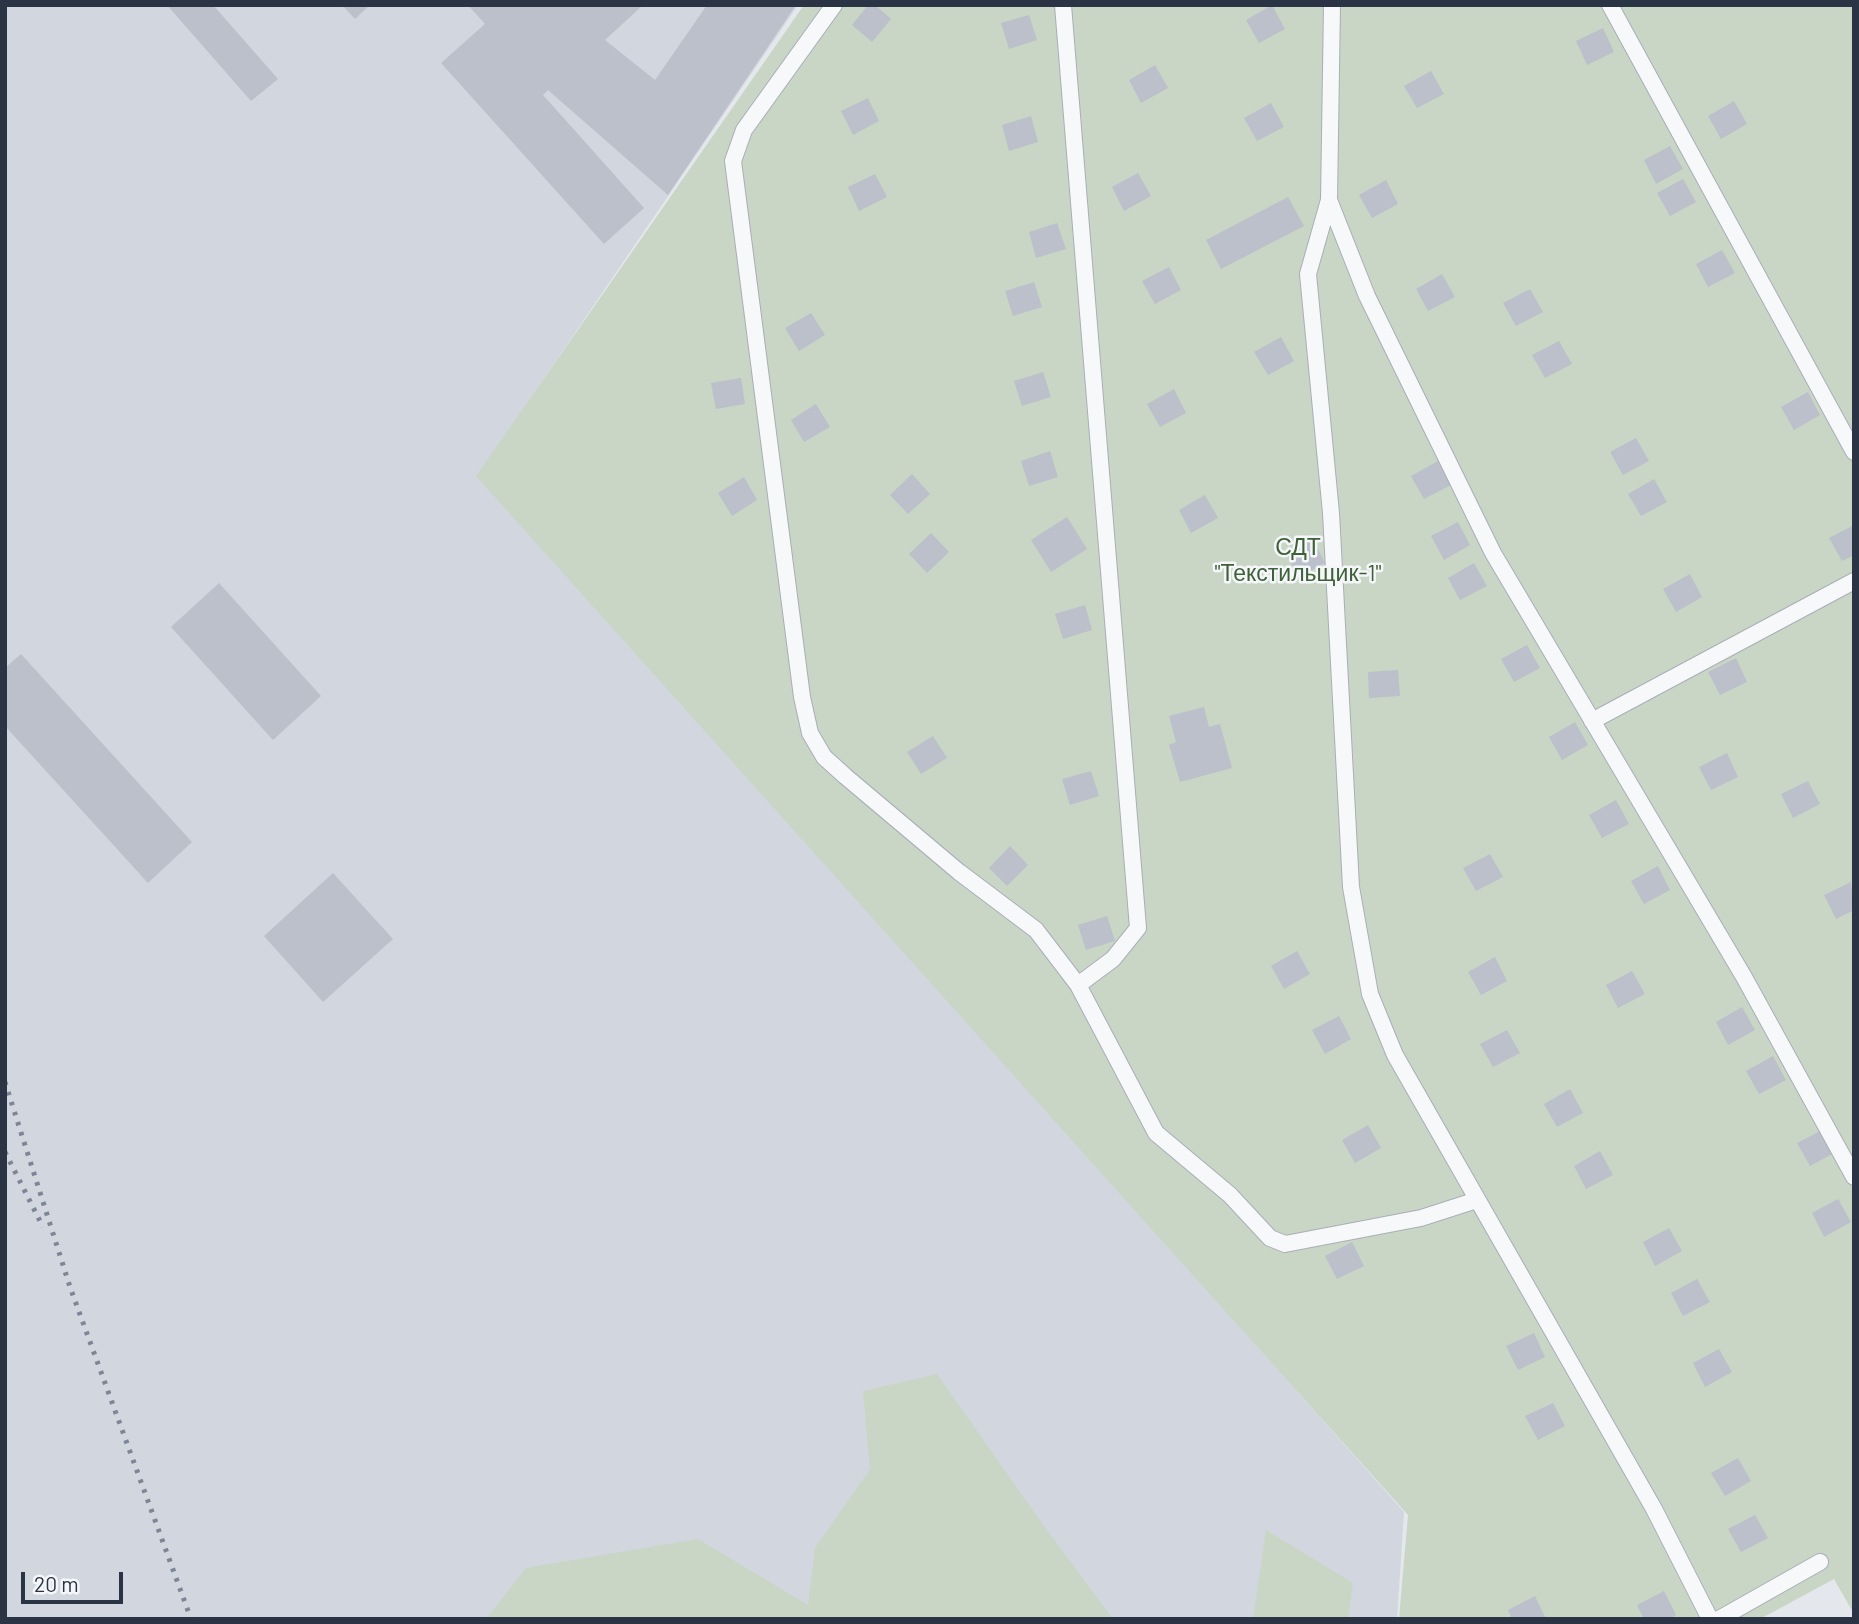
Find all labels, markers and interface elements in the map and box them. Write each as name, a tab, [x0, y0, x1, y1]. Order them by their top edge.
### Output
park label: СДТ "Текстильщик-1"	[1214, 533, 1382, 587]
scale bar	[24, 1558, 126, 1602]
text: 20 m	[34, 1571, 79, 1596]

